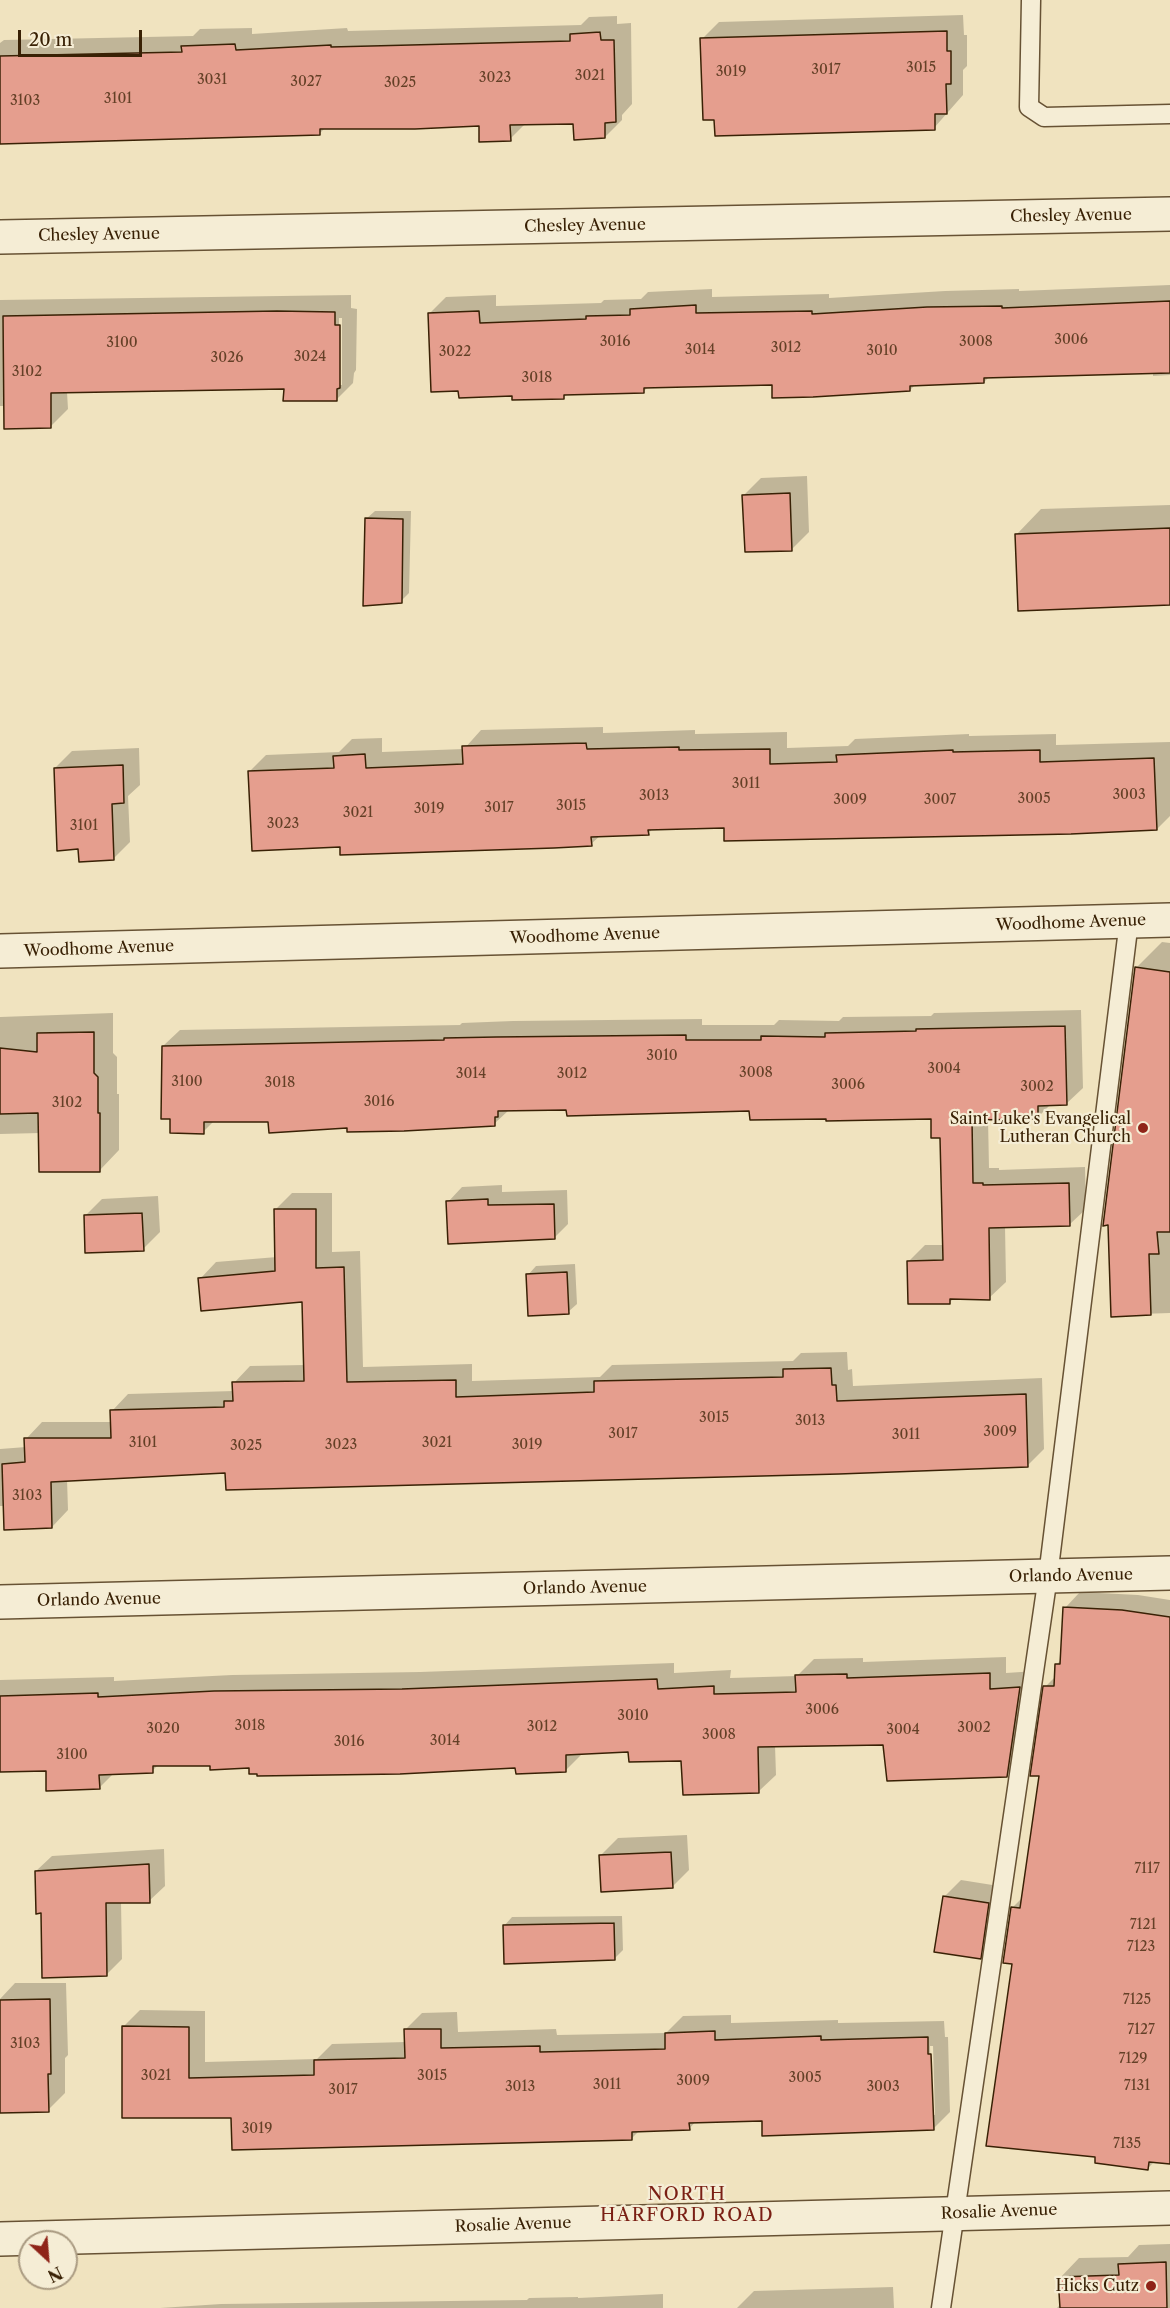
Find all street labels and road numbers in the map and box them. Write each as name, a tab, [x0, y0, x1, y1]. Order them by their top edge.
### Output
street label: Chesley Avenue	[1010, 205, 1132, 227]
street label: Chesley Avenue	[524, 215, 646, 237]
street label: Chesley Avenue	[38, 224, 160, 246]
street label: Woodhome Avenue	[996, 911, 1146, 935]
street label: Woodhome Avenue	[510, 924, 660, 948]
street label: Woodhome Avenue	[24, 937, 174, 961]
street label: Orlando Avenue	[1009, 1565, 1133, 1587]
street label: Orlando Avenue	[523, 1577, 647, 1599]
street label: Orlando Avenue	[37, 1589, 161, 1611]
street label: Rosalie Avenue	[940, 2200, 1058, 2224]
street label: Rosalie Avenue	[454, 2213, 572, 2237]

